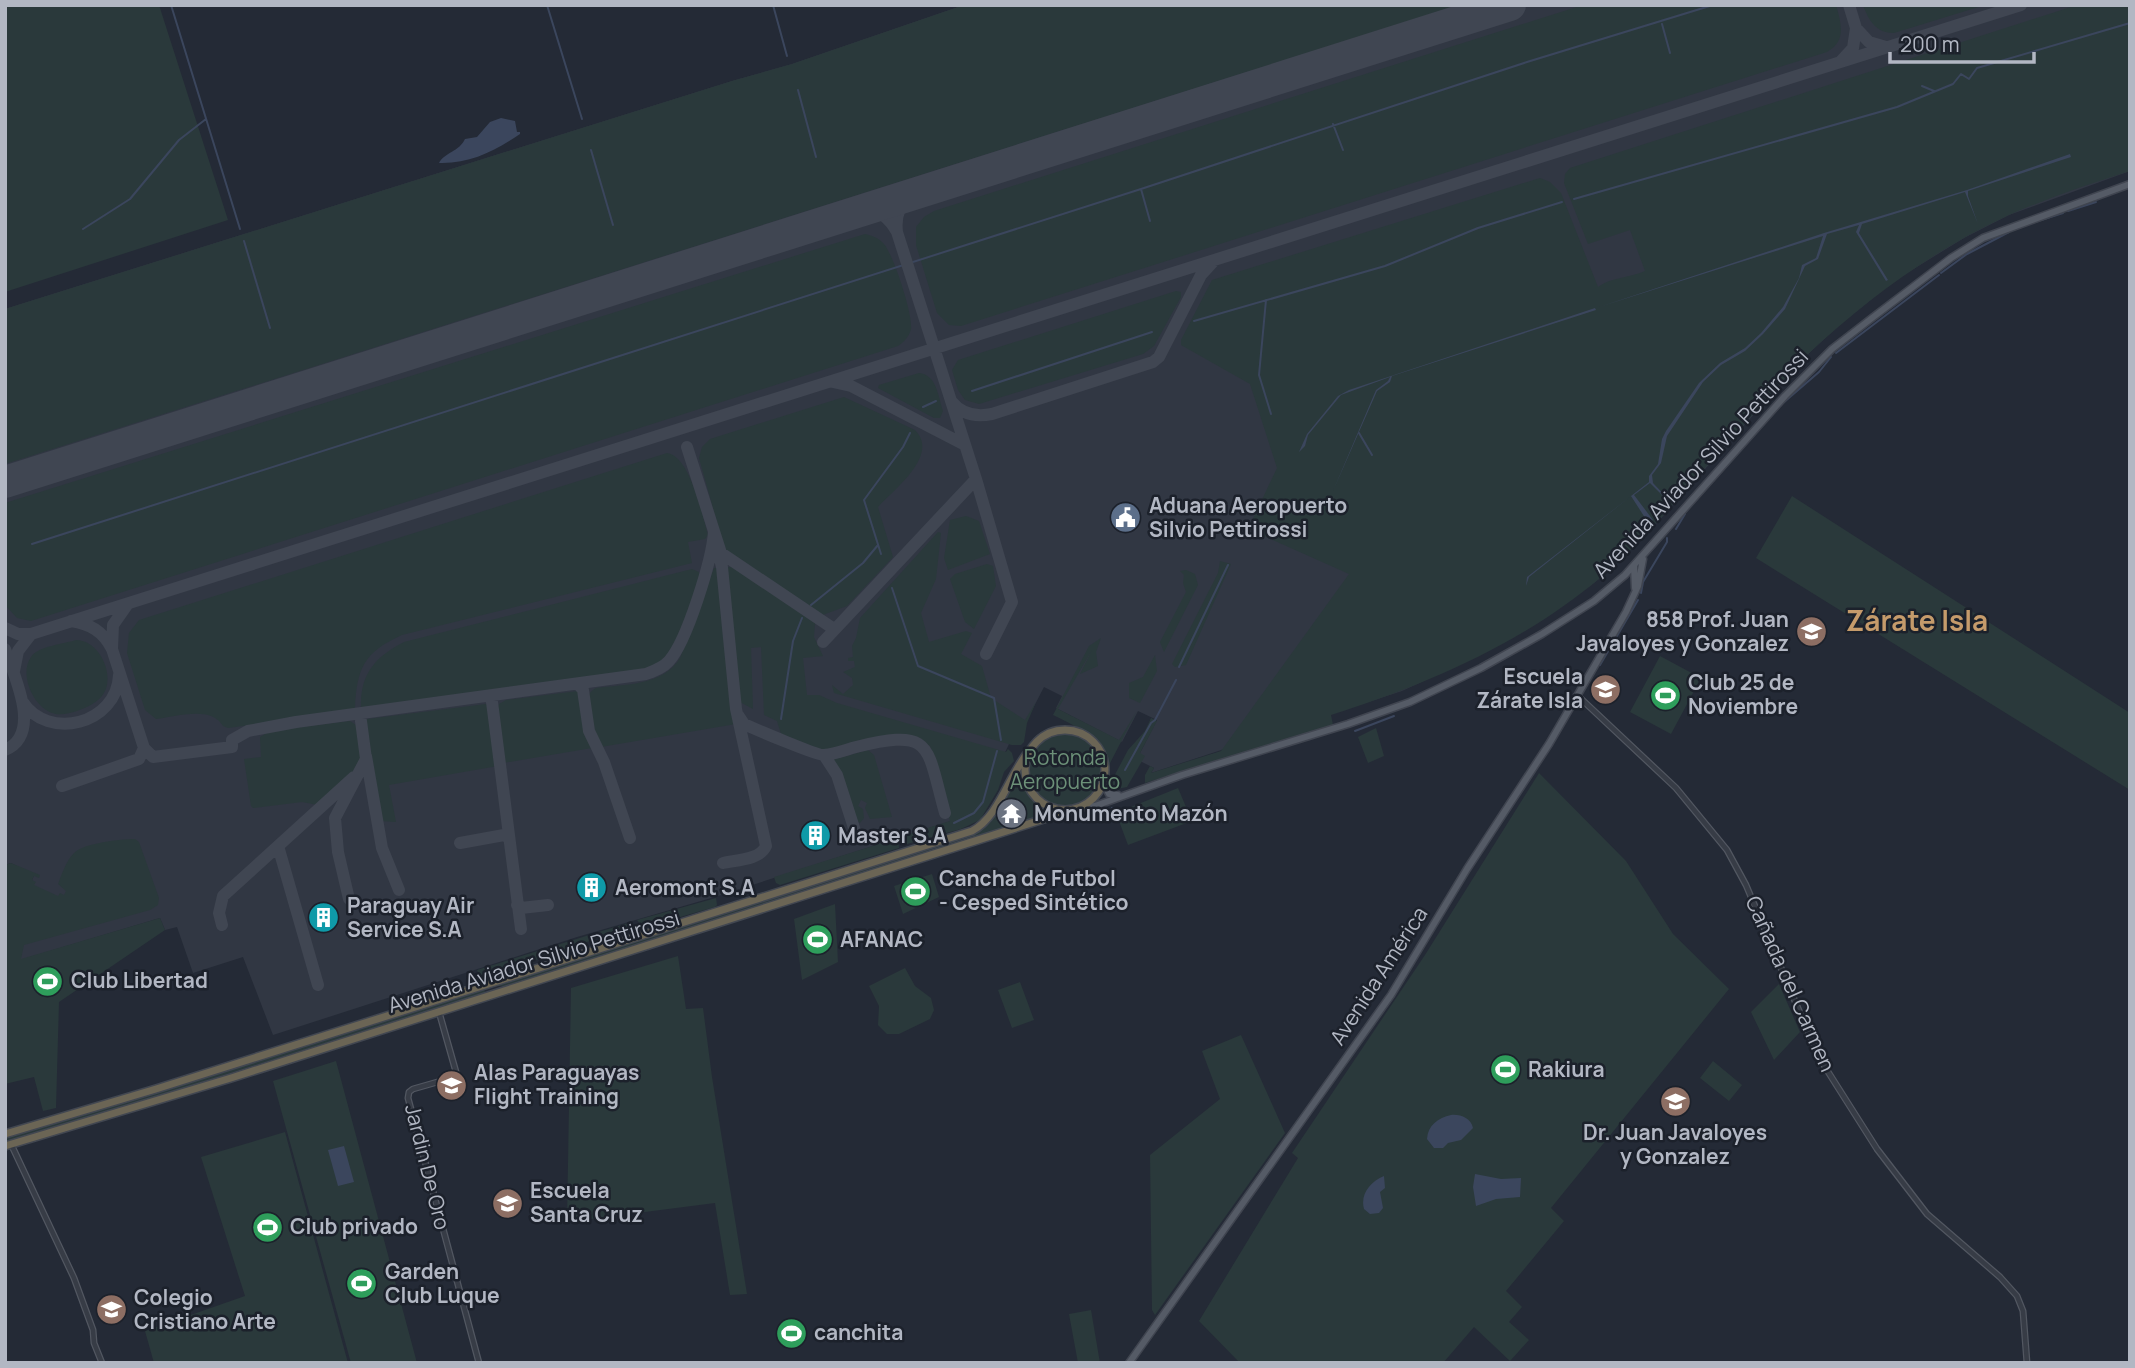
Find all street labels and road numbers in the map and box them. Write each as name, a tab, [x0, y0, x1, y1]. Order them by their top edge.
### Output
street label: Avenida Aviador Silvio Pettirossi	[1586, 343, 1814, 584]
street label: Cañada del Carmen	[1740, 891, 1842, 1076]
street label: Avenida América	[1323, 901, 1433, 1050]
street label: Avenida Aviador Silvio Pettirossi	[384, 903, 683, 1019]
street label: Jardin De Oro	[399, 1101, 457, 1232]

